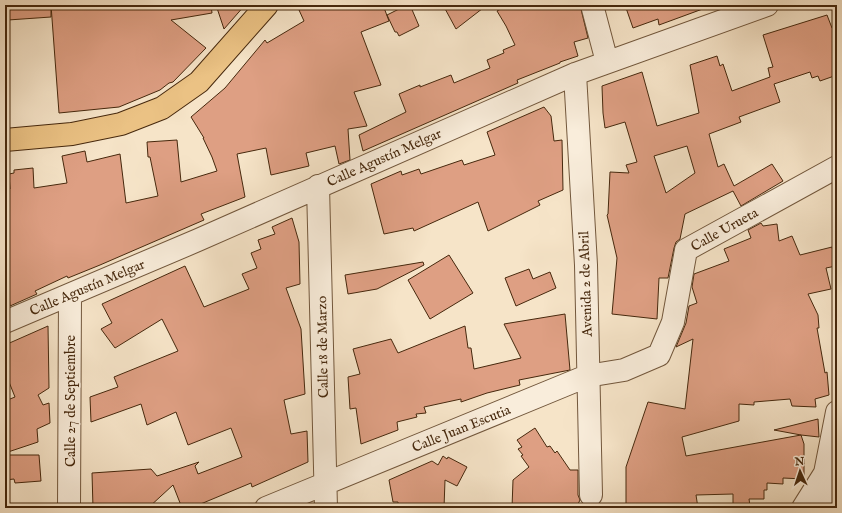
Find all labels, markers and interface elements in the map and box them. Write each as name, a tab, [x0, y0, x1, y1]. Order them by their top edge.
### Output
street label: Calle Agustín Melgar	[324, 125, 445, 191]
street label: Calle Urueta	[688, 204, 762, 256]
street label: Avenida 2 de Abril	[575, 231, 597, 338]
street label: Calle Agustín Melgar	[27, 255, 148, 320]
street label: Calle 18 de Marzo	[313, 295, 333, 398]
street label: Calle 27 de Septiembre	[62, 334, 80, 467]
street label: Calle Juan Escutia	[409, 401, 514, 457]
north arrow	[780, 451, 820, 491]
text: N	[793, 455, 805, 469]

